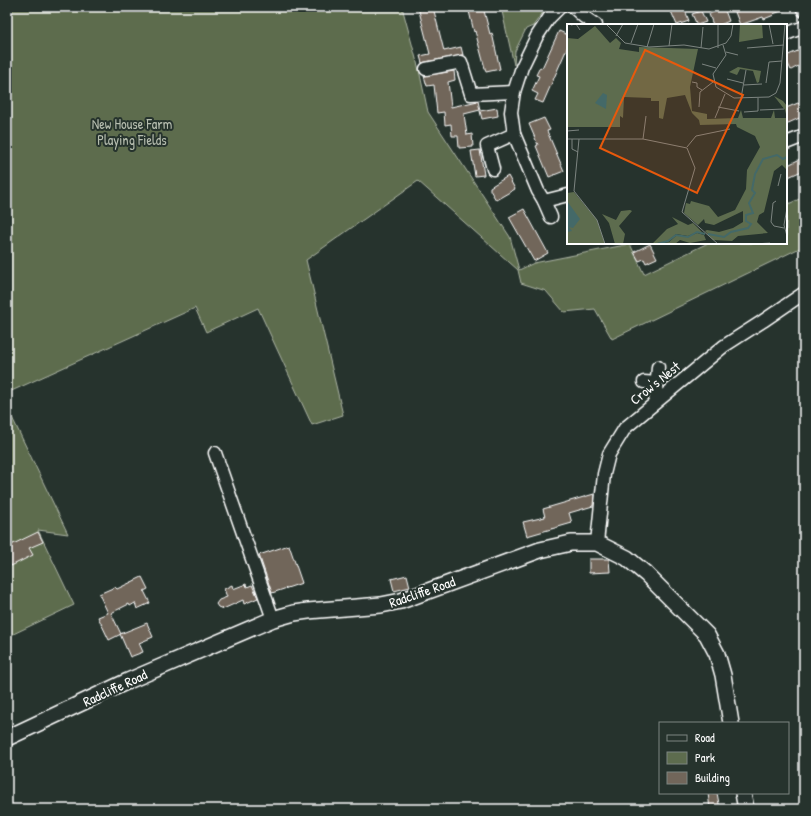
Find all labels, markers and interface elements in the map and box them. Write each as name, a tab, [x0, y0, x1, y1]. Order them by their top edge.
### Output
inset map	[567, 24, 787, 244]
park label: New House Farm Playing Fields	[92, 114, 172, 150]
street label: Crow's Nest	[626, 356, 684, 409]
street label: Radcliffe Road	[386, 571, 458, 612]
street label: Radcliffe Road	[80, 664, 150, 711]
legend	[659, 722, 789, 794]
text: Road	[695, 729, 715, 746]
text: Park	[695, 749, 715, 766]
text: Building	[695, 769, 730, 786]

